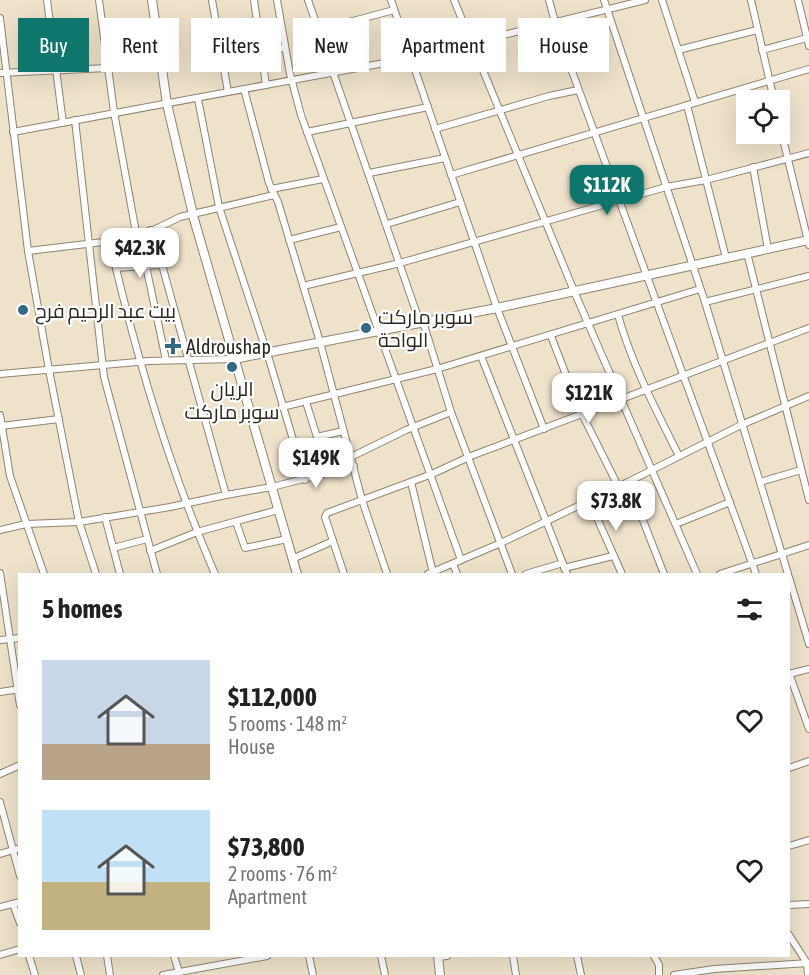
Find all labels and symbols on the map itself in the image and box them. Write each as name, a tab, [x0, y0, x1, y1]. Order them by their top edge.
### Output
pin: $112K	[565, 165, 649, 216]
pin: $42.3K	[91, 228, 189, 279]
place label: بيت عبد الرحيم فرح	[35, 299, 176, 325]
marker: بيت عبد الرحيم فرح	[16, 303, 30, 317]
place label: سوبر ماركت الواحة	[378, 305, 473, 352]
marker: سوبر ماركت الواحة	[359, 321, 373, 335]
place label: Aldroushap	[186, 335, 271, 358]
marker: Aldroushap	[164, 337, 182, 355]
marker: الريان سوبر ماركت	[225, 360, 239, 374]
pin: $121K	[547, 373, 631, 424]
place label: الريان سوبر ماركت	[184, 377, 280, 424]
pin: $149K	[274, 438, 358, 489]
pin: $73.8K	[567, 481, 665, 532]

